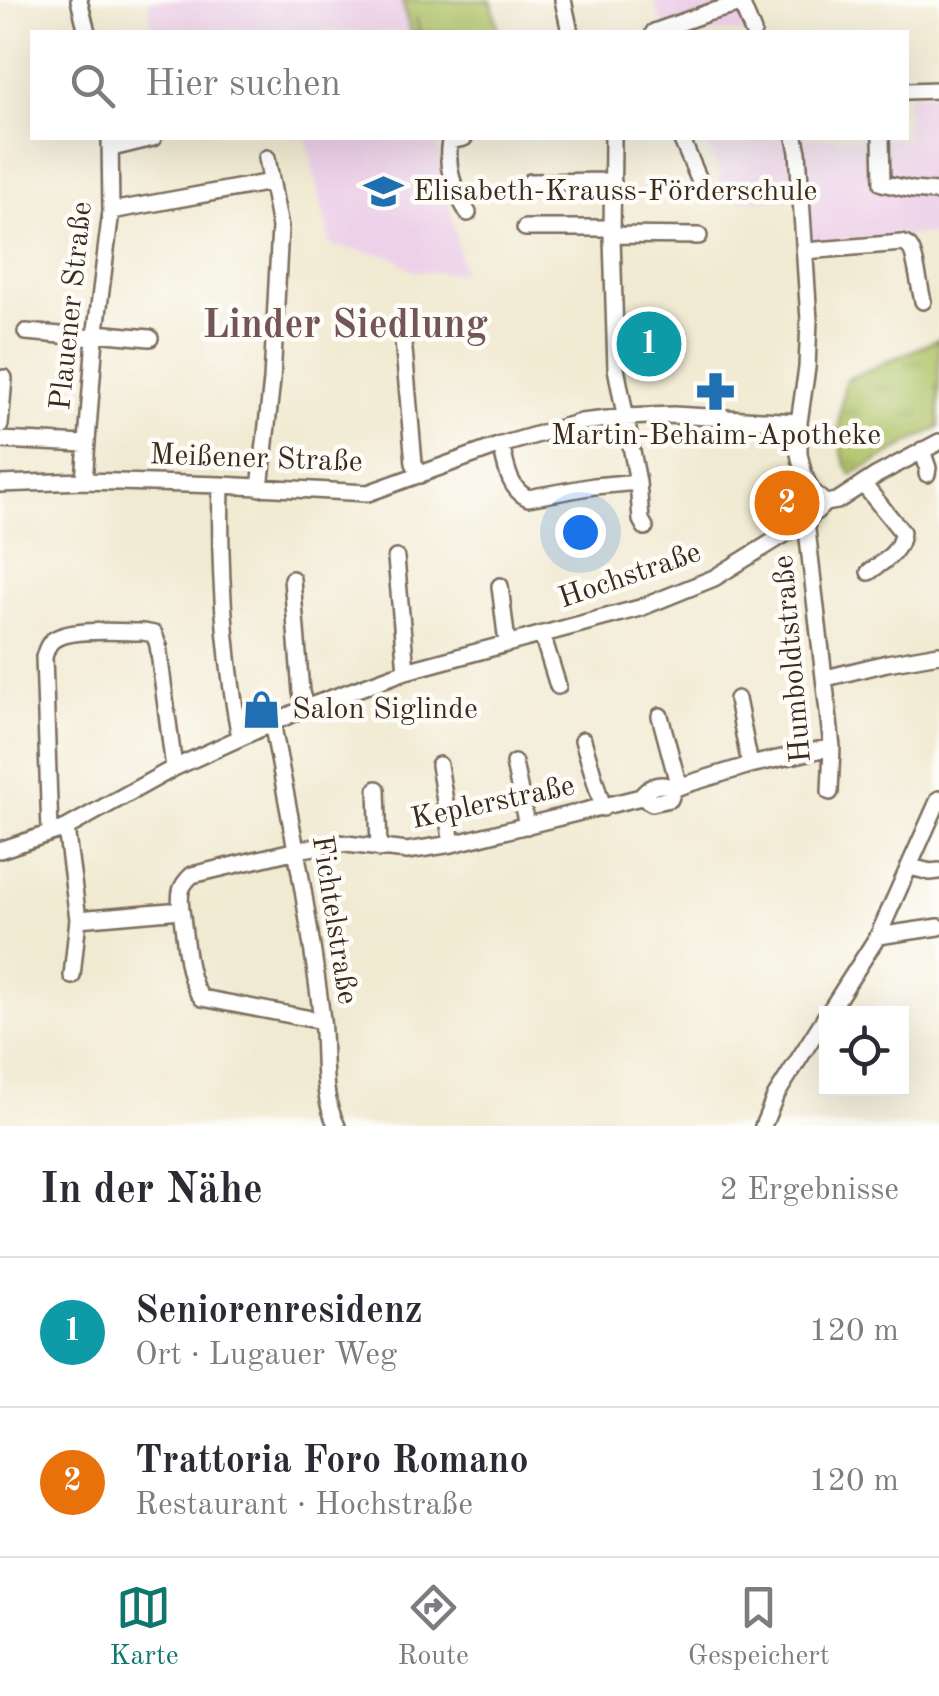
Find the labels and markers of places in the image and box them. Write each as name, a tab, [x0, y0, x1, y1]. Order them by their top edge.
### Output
school or university icon: Elisabeth-Krauss-Förderschule	[362, 171, 404, 213]
place label: Elisabeth-Krauss-Förderschule	[413, 177, 817, 207]
pin: 1	[616, 306, 682, 382]
pharmacy icon: Martin-Behaim-Apotheke	[695, 371, 737, 413]
place label: Martin-Behaim-Apotheke	[551, 421, 881, 451]
pin: 2	[754, 466, 820, 540]
shop icon: Salon Siglinde	[241, 689, 283, 731]
place label: Salon Siglinde	[292, 695, 478, 725]

